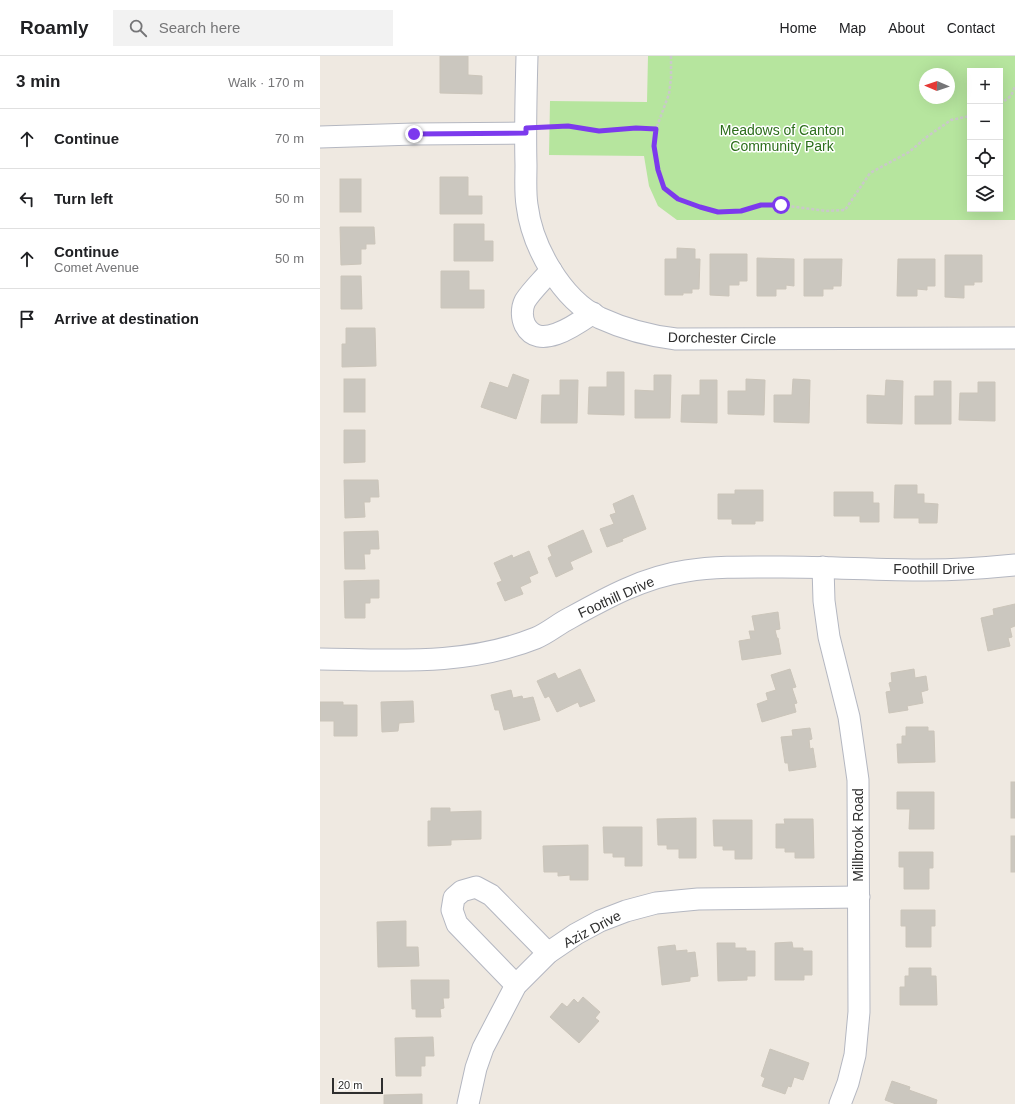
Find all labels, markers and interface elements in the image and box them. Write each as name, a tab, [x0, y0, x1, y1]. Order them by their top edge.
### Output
search box	[113, 10, 393, 46]
text: Roamly	[20, 17, 89, 38]
icon: search	[127, 17, 149, 39]
text: Search here	[159, 19, 240, 36]
text: Home	[780, 20, 817, 36]
text: Map	[839, 20, 866, 36]
text: About	[888, 20, 925, 36]
text: Contact	[947, 20, 995, 36]
north arrow	[919, 68, 955, 104]
map controls	[967, 68, 1003, 212]
button: +	[967, 68, 1003, 104]
text: 3 min	[16, 72, 60, 91]
text: Walk · 170 m	[228, 75, 304, 90]
button: −	[967, 104, 1003, 140]
park label: Meadows of Canton Community Park	[720, 122, 844, 154]
route end	[405, 125, 423, 143]
icon: ahead	[16, 128, 38, 150]
text: Continue	[54, 130, 119, 147]
text: 70 m	[275, 131, 304, 146]
button: locate	[967, 140, 1003, 176]
button: layers	[967, 176, 1003, 212]
icon: left	[16, 188, 38, 210]
text: Turn left	[54, 190, 113, 207]
text: 50 m	[275, 191, 304, 206]
route start	[772, 196, 790, 214]
text: Continue	[54, 243, 119, 260]
icon: ahead	[16, 248, 38, 270]
text: 50 m	[275, 251, 304, 266]
text: Comet Avenue	[54, 260, 139, 275]
icon: arrive	[16, 308, 38, 330]
text: Arrive at destination	[54, 310, 199, 327]
street label: Dorchester Circle	[668, 329, 776, 347]
street label: Foothill Drive	[893, 561, 975, 577]
street label: Foothill Drive	[575, 573, 657, 621]
street label: Millbrook Road	[850, 788, 866, 882]
street label: Aziz Drive	[560, 907, 624, 951]
scale bar	[332, 1076, 383, 1095]
text: 20 m	[338, 1079, 362, 1091]

